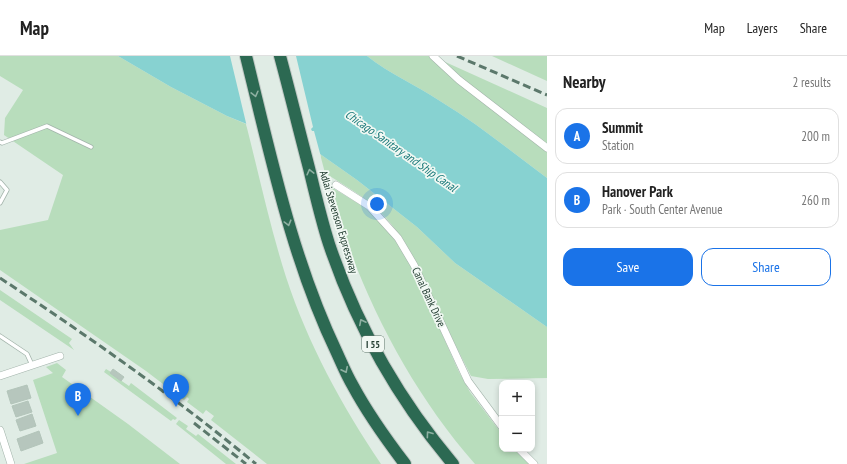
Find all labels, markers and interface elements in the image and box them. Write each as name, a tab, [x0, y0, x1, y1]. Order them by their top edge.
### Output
text: Map	[20, 16, 49, 40]
text: Map	[704, 19, 725, 37]
text: Layers	[747, 19, 778, 37]
text: Share	[800, 19, 827, 37]
text: Nearby	[563, 71, 606, 93]
text: 2 results	[792, 74, 831, 91]
one-way arrow	[251, 91, 259, 97]
water label: Chicago Sanitary and Ship Canal	[343, 106, 461, 196]
text: Summit	[602, 118, 643, 137]
text: A	[574, 128, 580, 145]
text: 200 m	[801, 128, 830, 145]
text: Station	[602, 137, 634, 154]
one-way arrow	[306, 169, 315, 176]
street label: Adlai Stevenson Expressway	[317, 169, 362, 276]
text: Hanover Park	[602, 182, 673, 201]
text: B	[574, 192, 580, 209]
text: 260 m	[801, 192, 830, 209]
your location	[367, 194, 387, 214]
text: Park · South Center Avenue	[602, 201, 723, 218]
one-way arrow	[284, 220, 292, 226]
button: Save	[563, 248, 693, 286]
button: Share	[701, 248, 831, 286]
street label: Canal Bank Drive	[409, 265, 449, 329]
one-way arrow	[359, 319, 367, 327]
road number: I 55	[362, 336, 384, 352]
one-way arrow	[340, 366, 348, 374]
pin: A	[163, 374, 189, 407]
map controls	[499, 380, 535, 452]
button: +	[499, 380, 535, 416]
pin: B	[65, 383, 91, 416]
button: −	[499, 416, 535, 452]
one-way arrow	[427, 431, 434, 438]

